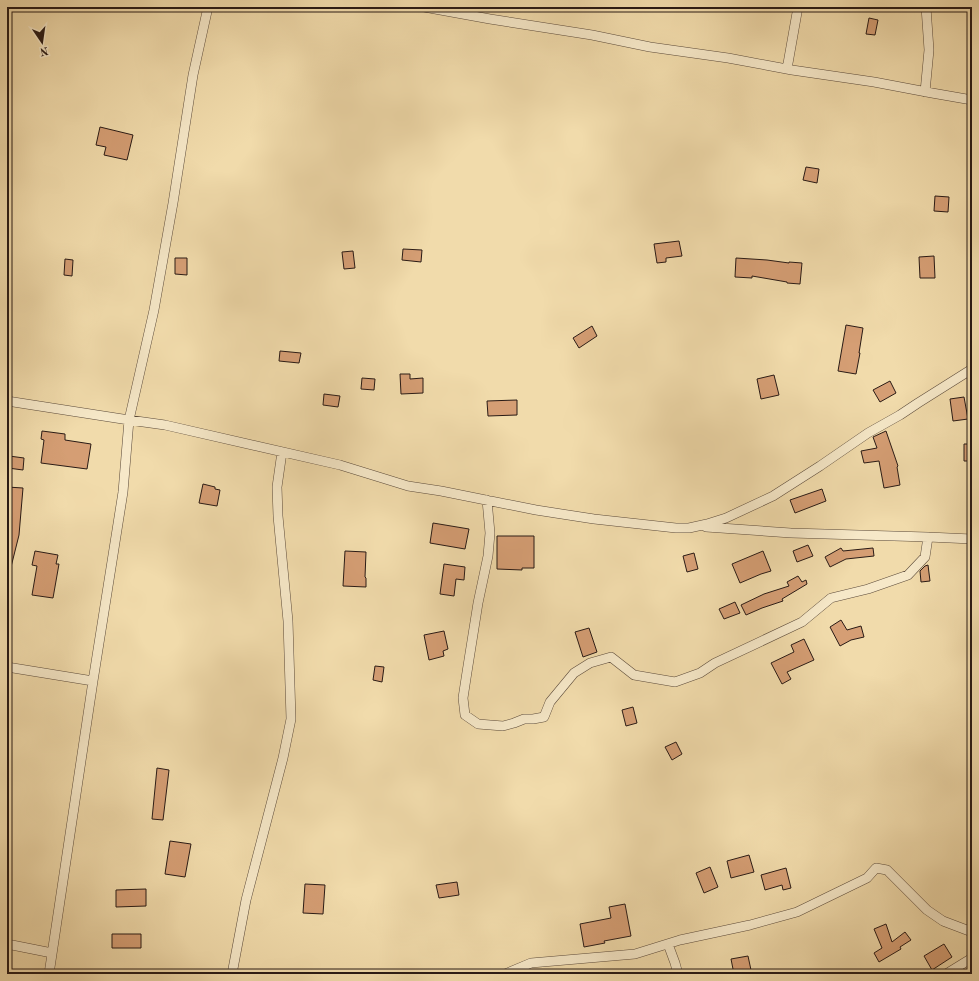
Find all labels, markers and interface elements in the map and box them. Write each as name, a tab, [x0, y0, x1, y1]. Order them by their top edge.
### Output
north arrow	[22, 22, 62, 62]
text: N	[38, 44, 49, 57]

